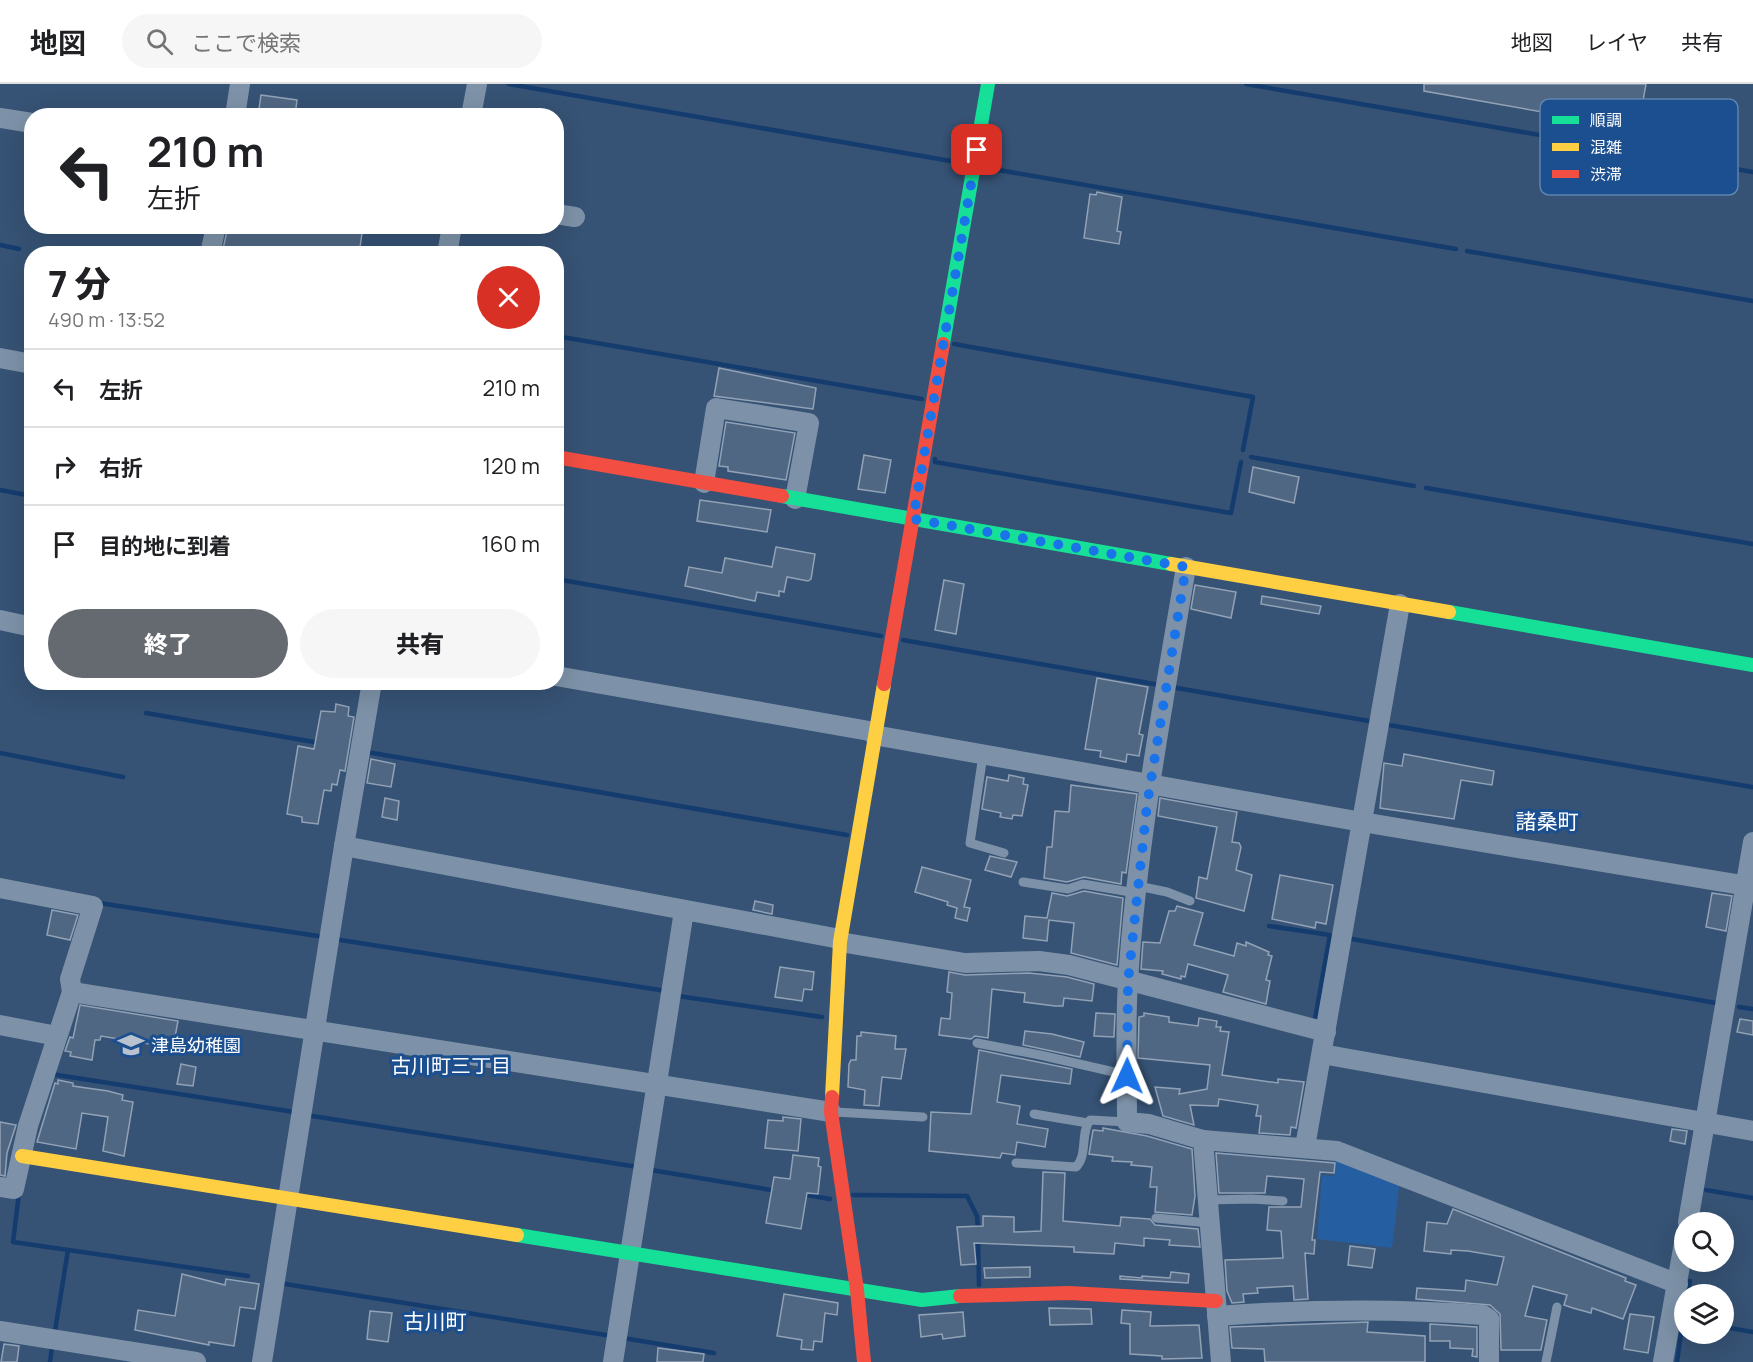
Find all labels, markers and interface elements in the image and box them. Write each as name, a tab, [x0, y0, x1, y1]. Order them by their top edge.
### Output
search box	[122, 14, 542, 68]
text: 地図	[30, 23, 86, 61]
icon: search	[143, 25, 176, 58]
text: ここで検索	[191, 28, 301, 58]
text: 地図	[1511, 28, 1553, 56]
text: レイヤ	[1586, 28, 1648, 56]
text: 共有	[1681, 28, 1723, 56]
legend	[1540, 99, 1738, 195]
text: 順調	[1590, 109, 1622, 131]
text: 210 m	[147, 122, 264, 180]
pin	[951, 124, 1002, 175]
icon: left	[48, 132, 126, 210]
icon: arrive	[960, 133, 993, 166]
text: 混雑	[1590, 136, 1622, 158]
text: 渋滞	[1590, 163, 1622, 185]
text: 左折	[147, 179, 201, 216]
text: 7 分	[48, 259, 111, 308]
button: close	[477, 266, 540, 329]
text: 490 m · 13:52	[48, 306, 165, 333]
icon: left	[48, 372, 81, 405]
text: 210 m	[482, 373, 540, 403]
text: 左折	[99, 375, 143, 405]
icon: right	[48, 450, 81, 483]
text: 120 m	[482, 451, 540, 481]
text: 右折	[99, 453, 143, 483]
icon: arrive	[48, 528, 81, 561]
text: 160 m	[481, 529, 540, 559]
text: 目的地に到着	[99, 531, 231, 561]
button: 終了	[48, 609, 288, 678]
button: 共有	[300, 609, 540, 678]
district label: 諸桑町	[1516, 807, 1579, 835]
school or university icon: 津島幼稚園	[116, 1030, 146, 1060]
place label: 津島幼稚園	[151, 1033, 241, 1057]
position arrow	[1095, 1044, 1159, 1108]
district label: 古川町三丁目	[391, 1052, 511, 1079]
map controls	[1674, 1212, 1734, 1344]
button: search	[1674, 1212, 1734, 1272]
button: layers	[1674, 1284, 1734, 1344]
district label: 古川町	[404, 1307, 467, 1335]

